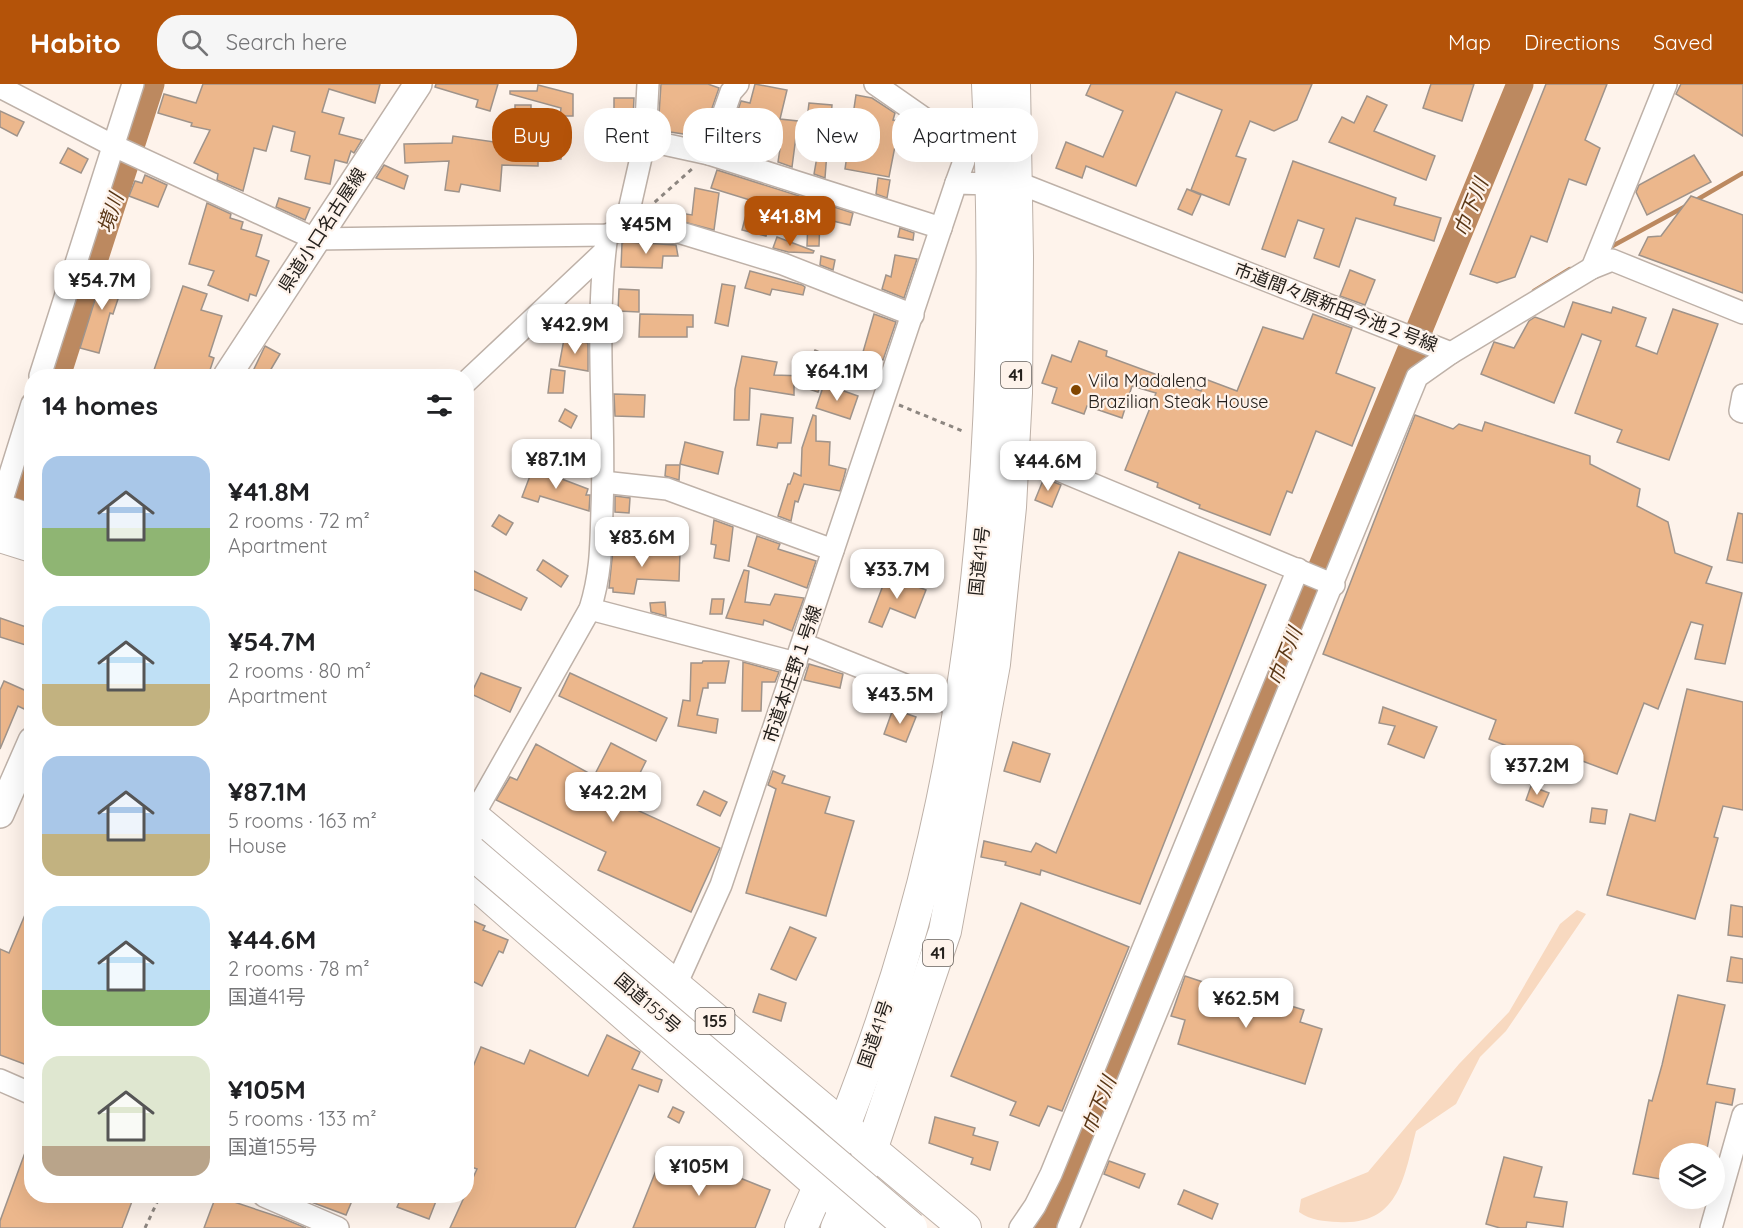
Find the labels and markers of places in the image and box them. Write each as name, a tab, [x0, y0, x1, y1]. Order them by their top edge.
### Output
pin: ¥41.8M	[741, 196, 839, 247]
pin: ¥45M	[610, 204, 682, 255]
pin: ¥54.7M	[53, 260, 151, 311]
pin: ¥42.9M	[526, 304, 624, 355]
pin: ¥64.1M	[788, 351, 886, 402]
place label: Vila Madalena Brazilian Steak House	[1088, 369, 1269, 413]
marker: Vila Madalena Brazilian Steak House	[1069, 383, 1083, 397]
pin: ¥87.1M	[507, 439, 605, 490]
pin: ¥44.6M	[999, 441, 1097, 492]
pin: ¥83.6M	[593, 517, 691, 568]
pin: ¥33.7M	[848, 549, 946, 600]
pin: ¥43.5M	[851, 674, 949, 725]
pin: ¥37.2M	[1488, 745, 1586, 796]
pin: ¥42.2M	[564, 772, 662, 823]
pin: ¥62.5M	[1197, 978, 1295, 1029]
pin: ¥105M	[657, 1146, 741, 1197]

